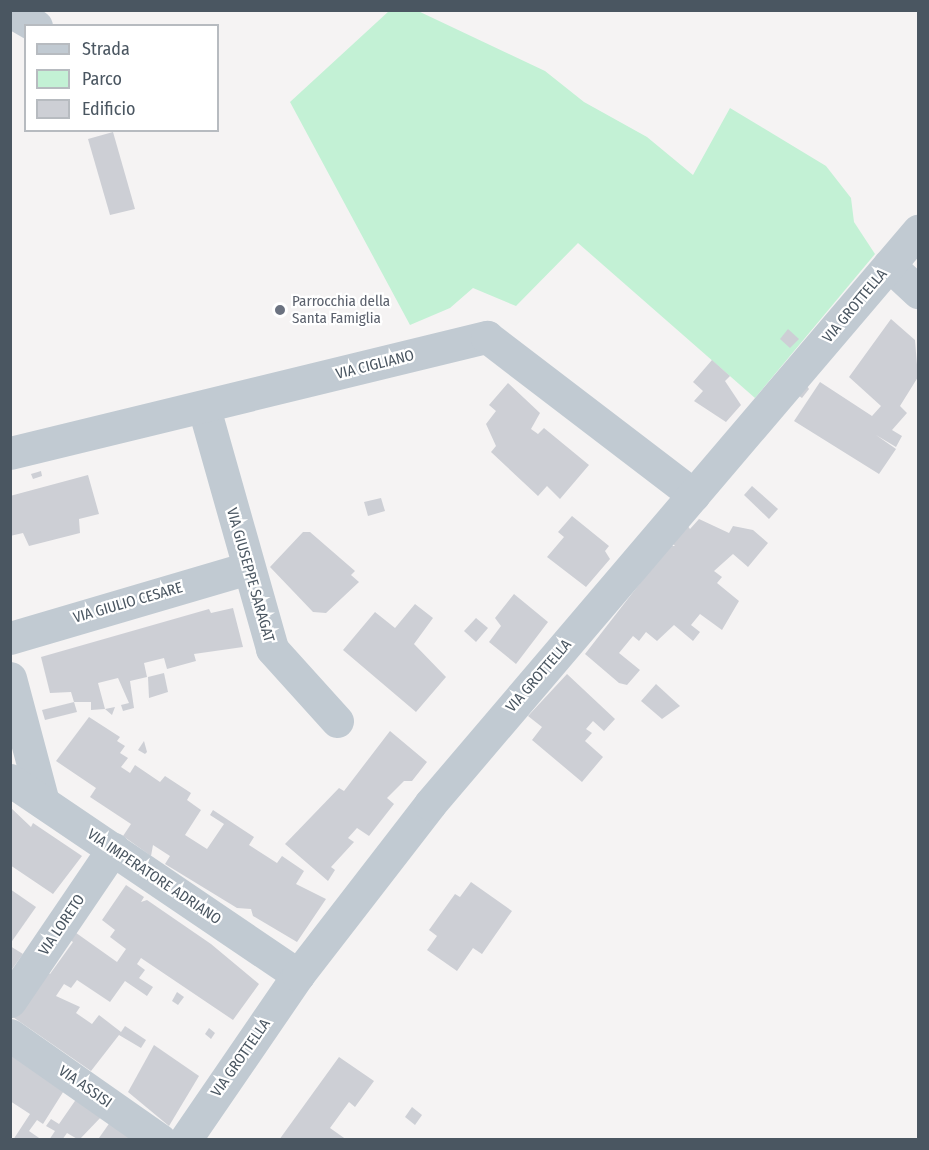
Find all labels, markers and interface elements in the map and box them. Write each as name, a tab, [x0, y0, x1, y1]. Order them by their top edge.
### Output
legend	[24, 24, 219, 132]
text: Strada	[82, 38, 130, 60]
text: Parco	[82, 68, 122, 90]
text: Edificio	[82, 98, 135, 120]
street label: VIA GROTTELLA	[819, 266, 891, 346]
place label: Parrocchia della Santa Famiglia	[292, 292, 390, 327]
marker: Parrocchia della Santa Famiglia	[273, 303, 287, 317]
street label: VIA CIGLIANO	[334, 347, 416, 383]
street label: VIA GIUSEPPE SARAGAT	[222, 506, 278, 644]
street label: VIA GIULIO CESARE	[71, 579, 185, 627]
street label: VIA GROTTELLA	[502, 636, 576, 716]
street label: VIA IMPERATORE ADRIANO	[84, 826, 224, 928]
street label: VIA LORETO	[35, 891, 89, 959]
street label: VIA GROTTELLA	[208, 1016, 274, 1100]
street label: VIA ASSISI	[55, 1062, 115, 1112]

